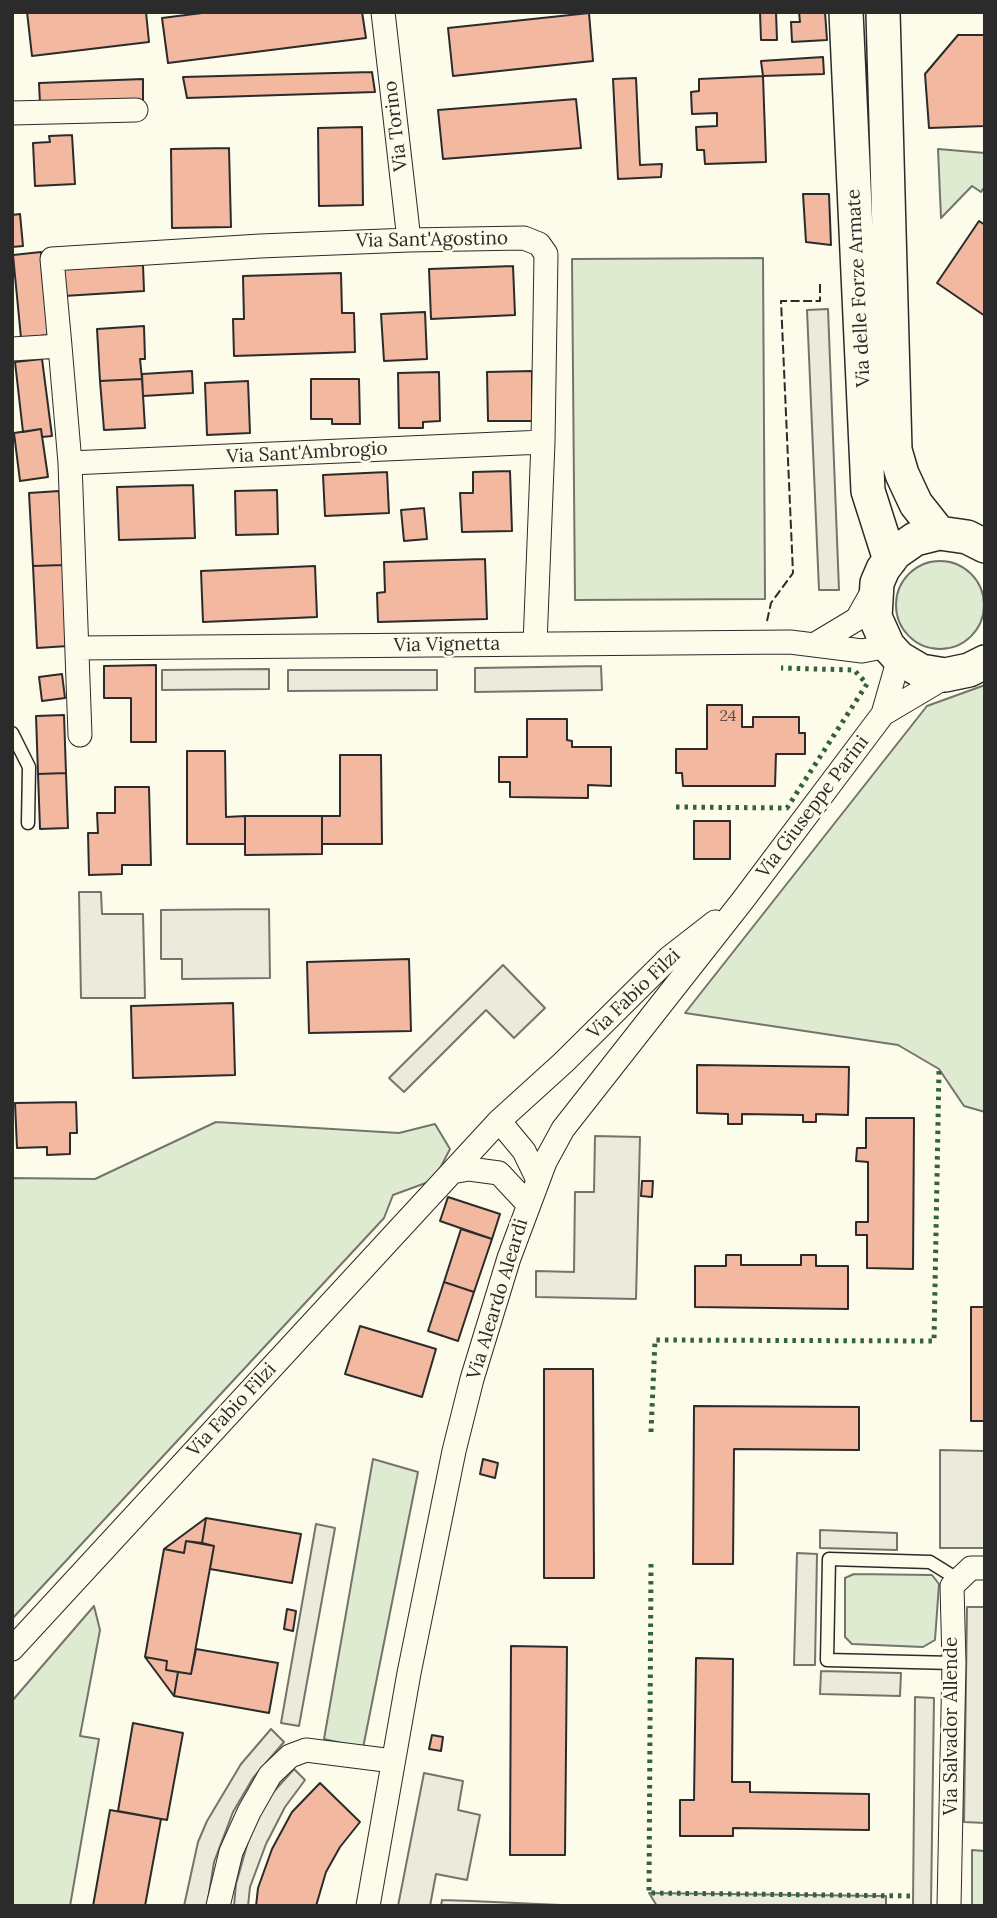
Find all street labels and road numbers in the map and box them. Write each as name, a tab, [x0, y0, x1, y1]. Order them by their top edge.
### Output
street label: Via Torino	[379, 80, 413, 172]
street label: Via delle Forze Armate	[842, 188, 876, 388]
street label: Via Sant'Agostino	[356, 227, 508, 253]
street label: Via Sant'Ambrogio	[226, 437, 388, 469]
street label: Via Vignetta	[393, 633, 501, 657]
street label: Via Giuseppe Parini	[752, 731, 874, 883]
street label: Via Fabio Filzi	[583, 944, 685, 1044]
street label: Via Aleardo Aleardi	[463, 1216, 533, 1382]
street label: Via Fabio Filzi	[183, 1358, 281, 1462]
street label: Via Salvador Allende	[941, 1637, 963, 1815]

